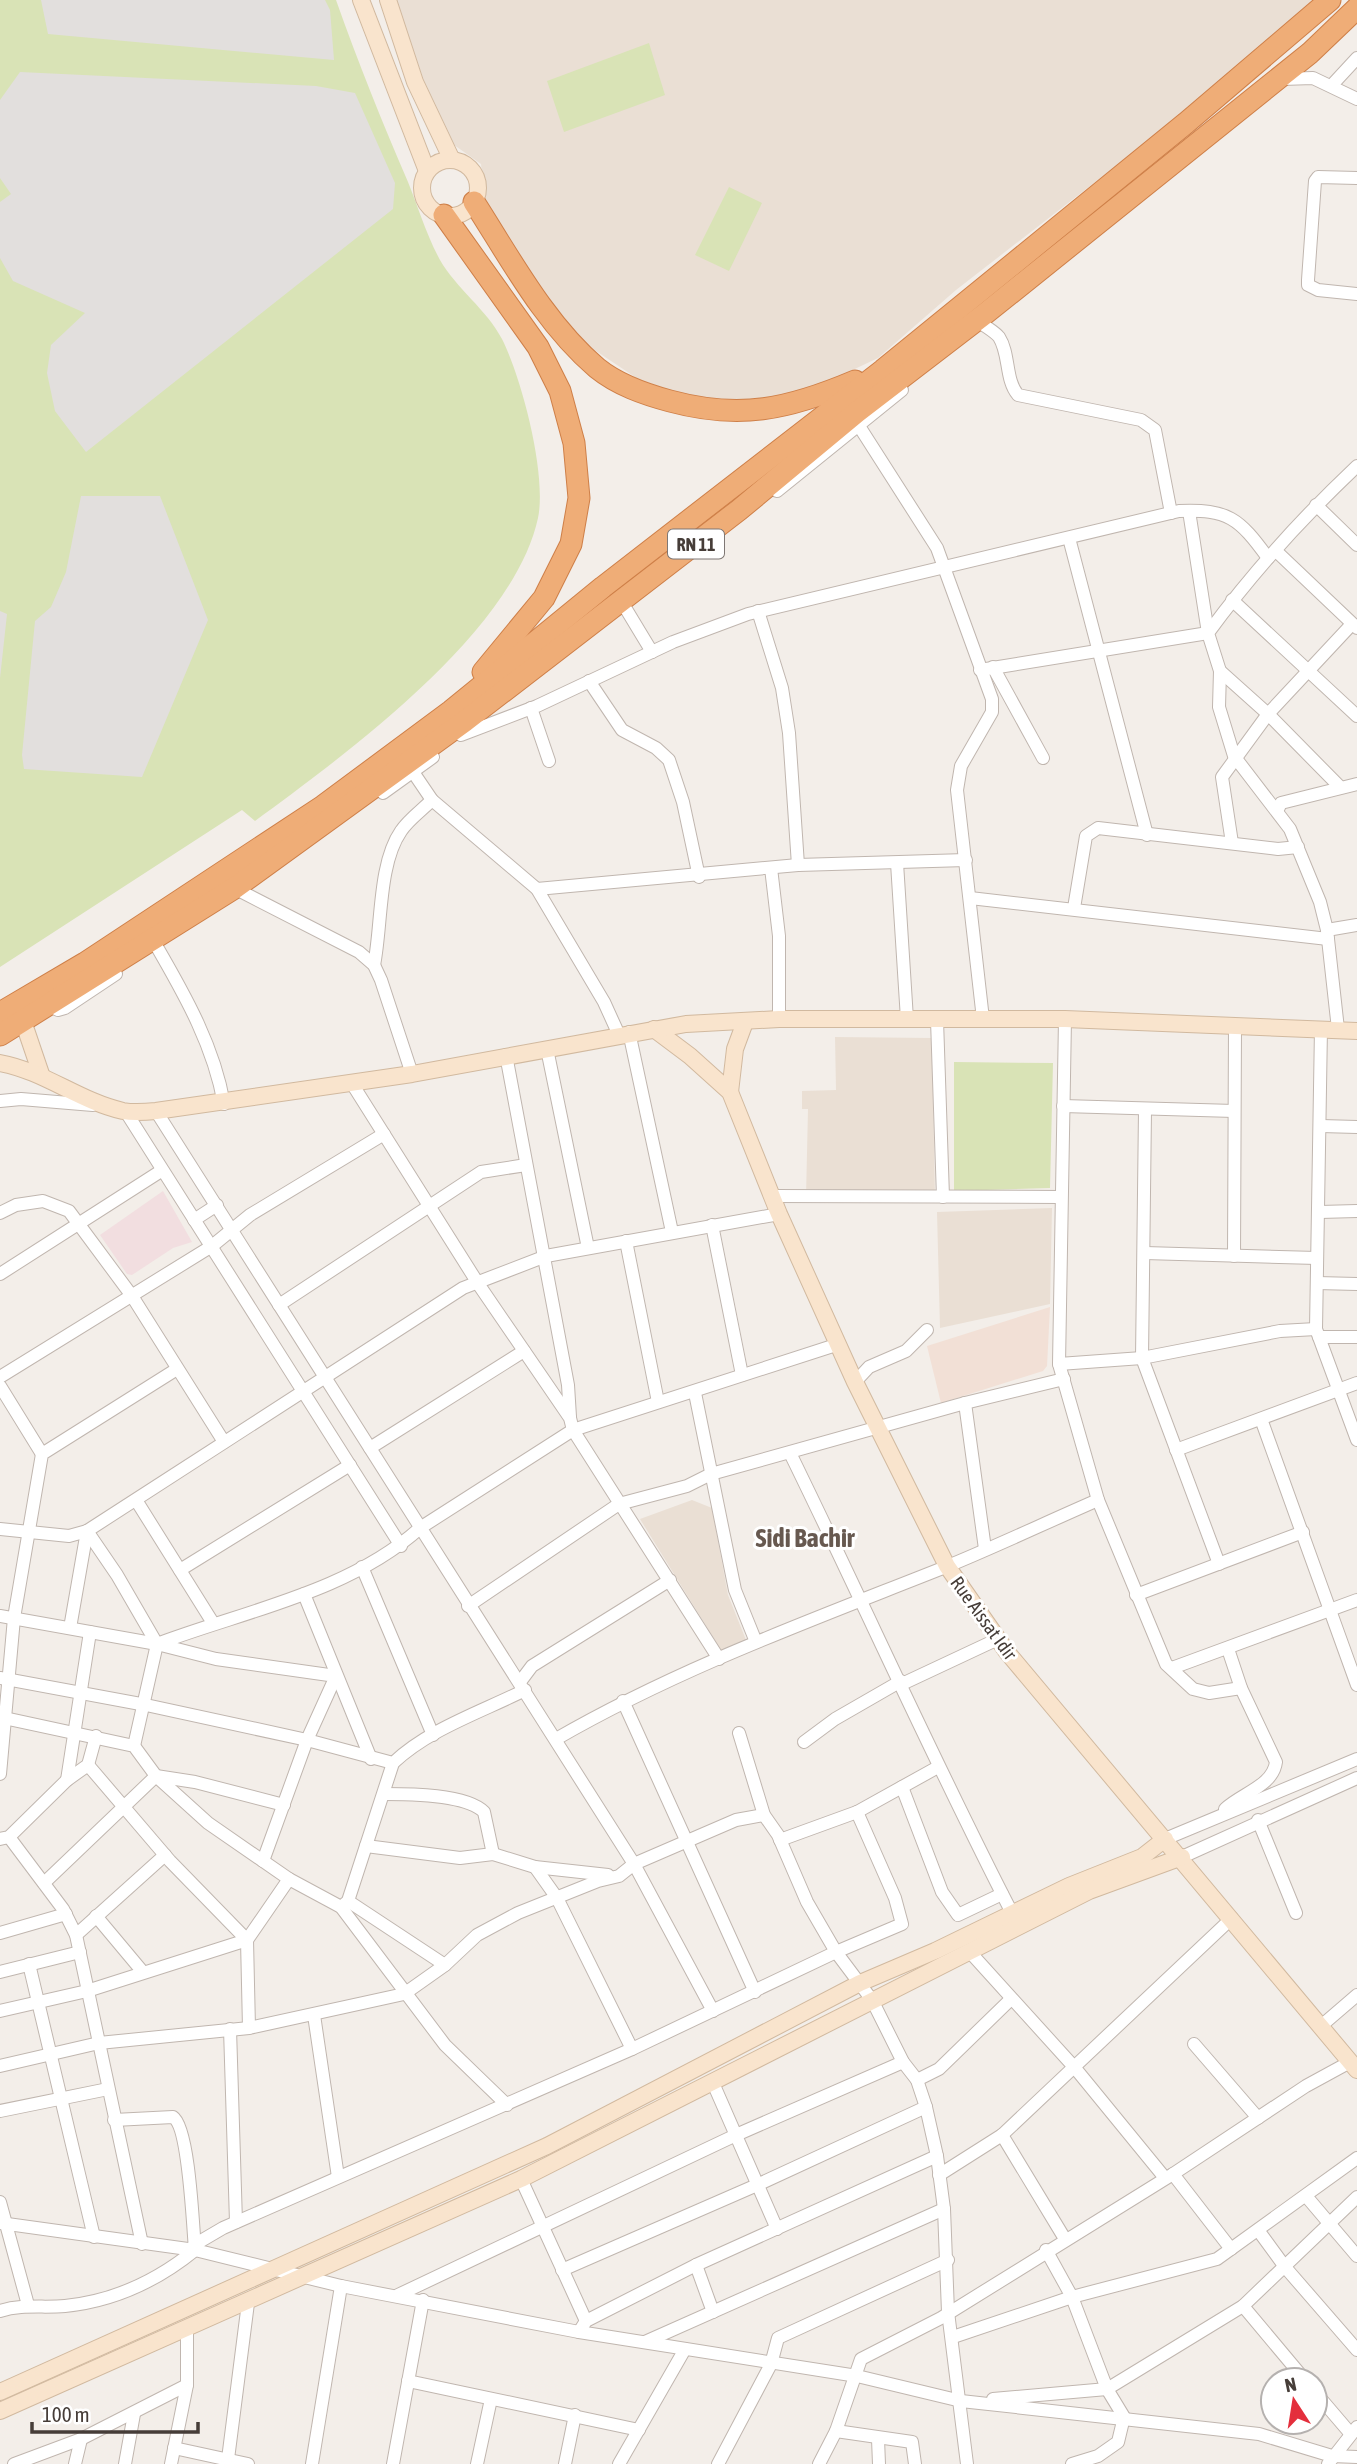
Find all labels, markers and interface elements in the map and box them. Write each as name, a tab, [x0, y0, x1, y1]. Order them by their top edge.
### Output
road number: RN 11	[668, 530, 724, 558]
district label: Sidi Bachir	[755, 1523, 856, 1553]
street label: Rue Aissat Idir	[946, 1572, 1022, 1664]
north arrow	[1259, 2366, 1329, 2436]
text: N	[1283, 2372, 1298, 2396]
scale bar	[32, 2390, 198, 2434]
text: 100 m	[42, 2402, 90, 2426]

